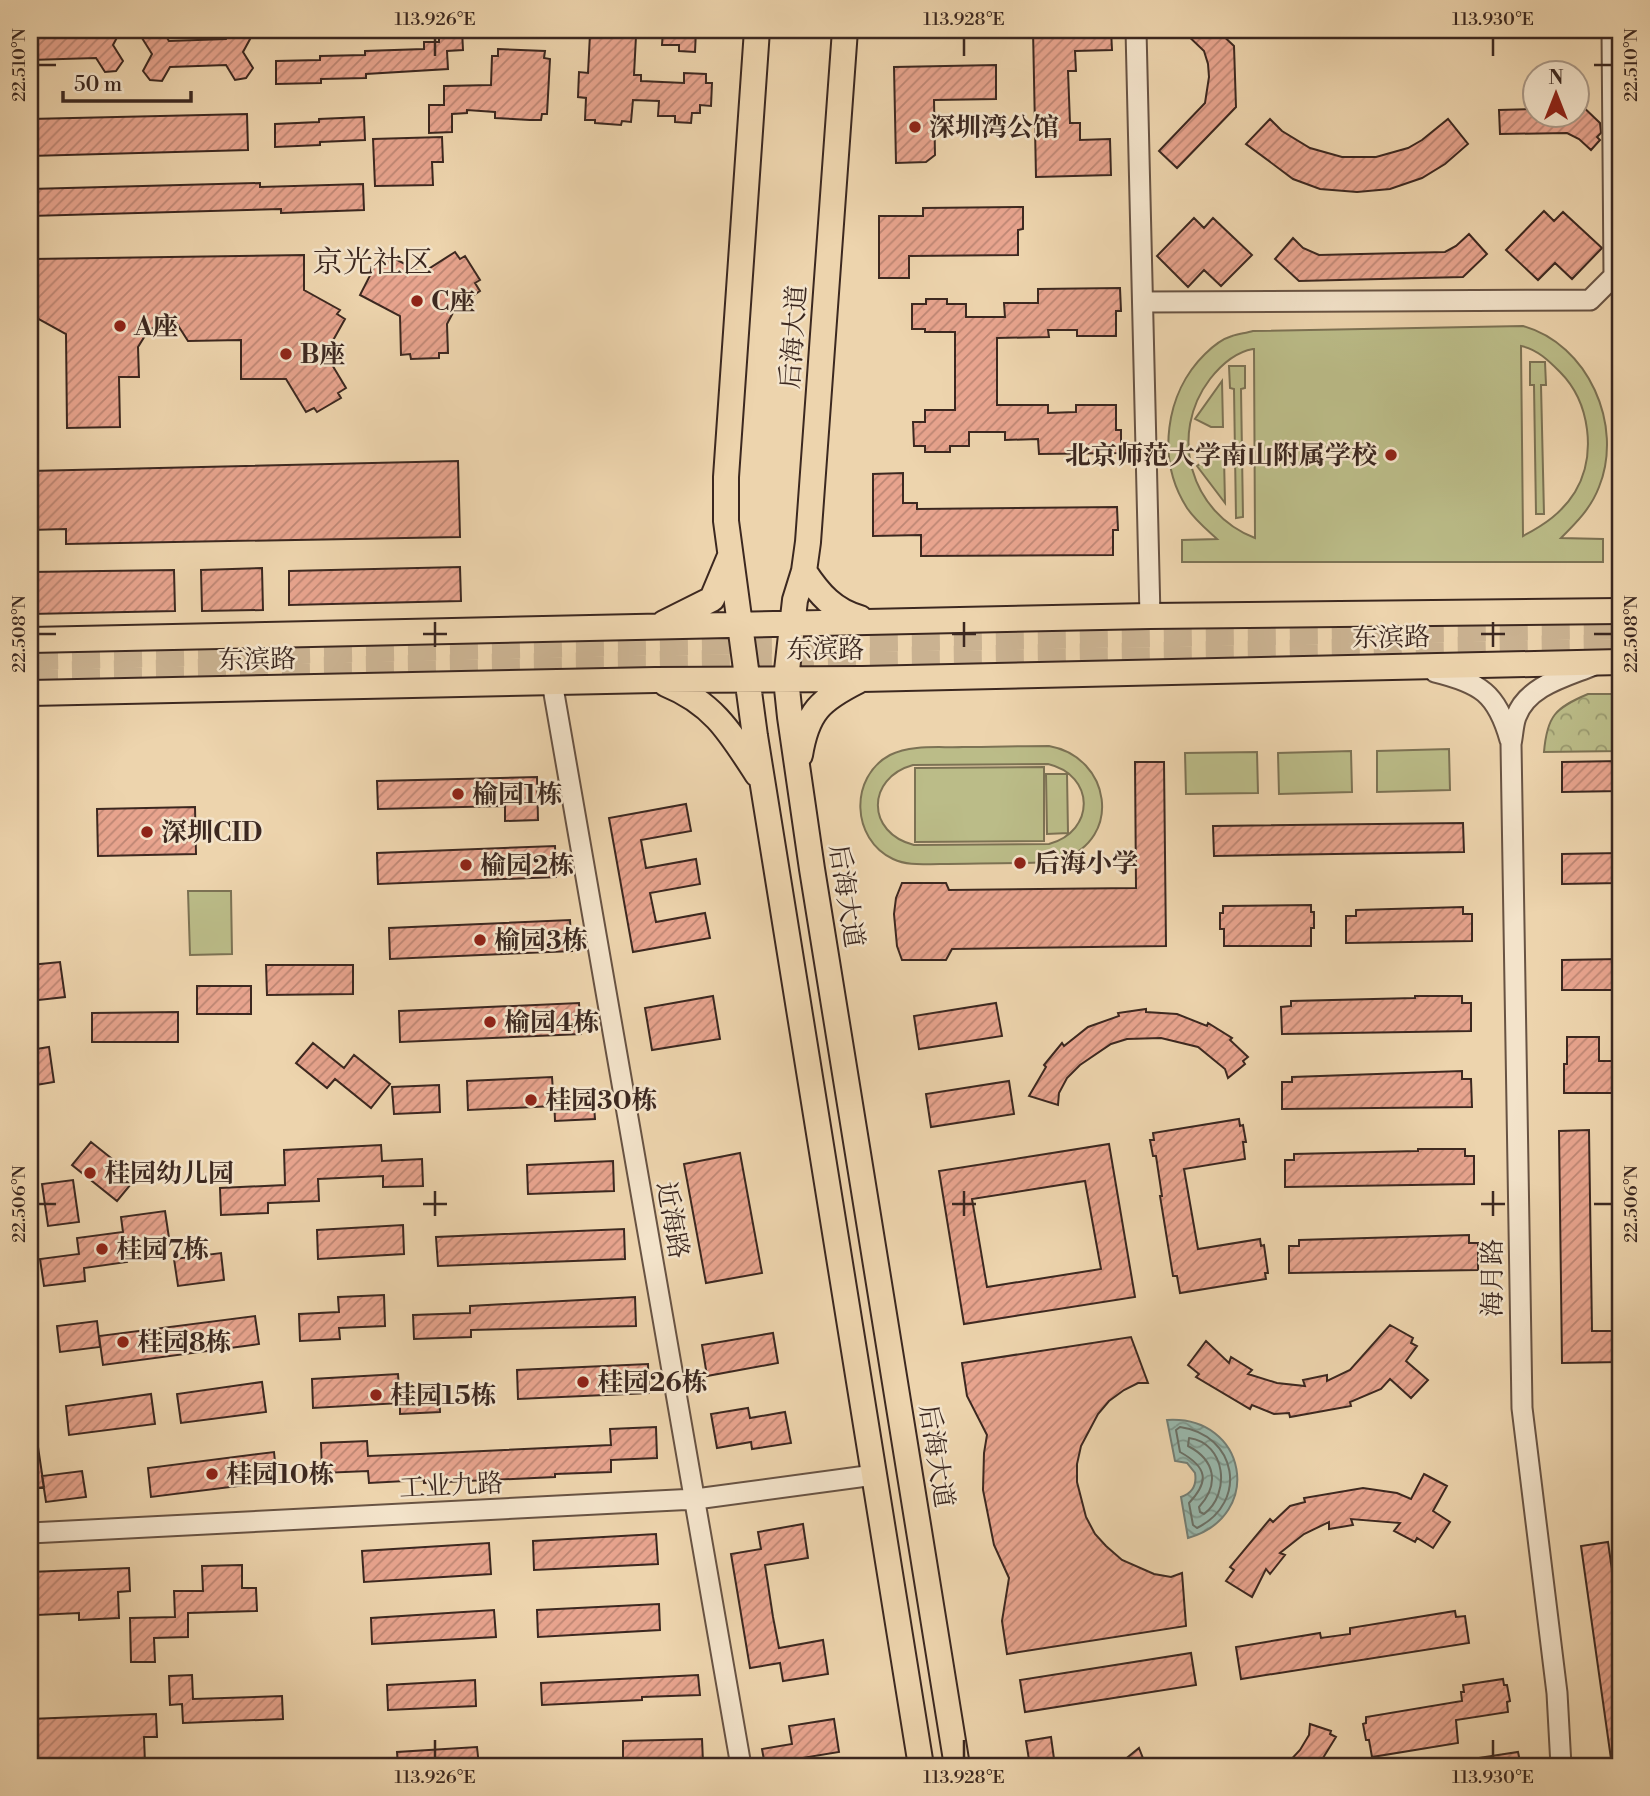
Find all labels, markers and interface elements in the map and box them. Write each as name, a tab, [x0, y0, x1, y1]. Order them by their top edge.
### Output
text: 113.926°E	[394, 8, 476, 31]
text: 113.928°E	[923, 8, 1005, 31]
text: 113.930°E	[1452, 8, 1534, 31]
text: 22.510°N	[8, 28, 31, 102]
text: 22.510°N	[1620, 28, 1643, 102]
scale bar	[63, 60, 191, 104]
north arrow	[1520, 60, 1590, 130]
text: N	[1548, 66, 1564, 90]
text: 50 m	[74, 72, 122, 98]
place label: 深圳湾公馆	[929, 112, 1059, 144]
marker: 深圳湾公馆	[907, 119, 923, 135]
district label: 京光社区	[313, 244, 433, 282]
street label: 后海大道	[774, 284, 814, 390]
place label: C座	[431, 286, 476, 318]
marker: C座	[409, 293, 425, 309]
place label: A座	[133, 311, 179, 343]
marker: A座	[112, 318, 128, 334]
place label: B座	[300, 339, 346, 371]
marker: B座	[278, 346, 294, 362]
place label: 北京师范大学南山附属学校	[1065, 440, 1377, 472]
marker: 北京师范大学南山附属学校	[1383, 447, 1399, 463]
text: 22.508°N	[8, 595, 31, 673]
text: 22.508°N	[1620, 595, 1643, 673]
street label: 东滨路	[1352, 621, 1430, 655]
street label: 东滨路	[786, 634, 864, 666]
street label: 东滨路	[218, 643, 296, 677]
place label: 榆园1栋	[472, 779, 562, 811]
marker: 榆园1栋	[450, 786, 466, 802]
place label: 深圳CID	[161, 817, 262, 849]
marker: 深圳CID	[139, 824, 155, 840]
street label: 后海大道	[822, 842, 870, 950]
place label: 后海小学	[1034, 848, 1138, 880]
place label: 榆园2栋	[480, 850, 574, 882]
marker: 后海小学	[1012, 855, 1028, 871]
marker: 榆园2栋	[458, 857, 474, 873]
place label: 榆园3栋	[494, 925, 588, 957]
marker: 榆园3栋	[472, 932, 488, 948]
place label: 榆园4栋	[504, 1007, 599, 1039]
marker: 榆园4栋	[482, 1014, 498, 1030]
place label: 桂园30栋	[545, 1085, 658, 1117]
marker: 桂园30栋	[523, 1092, 539, 1108]
place label: 桂园幼儿园	[104, 1158, 234, 1190]
text: 22.506°N	[8, 1165, 31, 1243]
marker: 桂园幼儿园	[82, 1165, 98, 1181]
text: 22.506°N	[1620, 1165, 1643, 1243]
street label: 近海路	[649, 1179, 695, 1261]
place label: 桂园7栋	[116, 1234, 209, 1266]
street label: 海月路	[1477, 1239, 1509, 1317]
marker: 桂园7栋	[94, 1241, 110, 1257]
place label: 桂园8栋	[137, 1327, 232, 1359]
marker: 桂园8栋	[115, 1334, 131, 1350]
place label: 桂园26栋	[597, 1367, 708, 1399]
marker: 桂园26栋	[575, 1374, 591, 1390]
place label: 桂园15栋	[390, 1380, 497, 1412]
marker: 桂园15栋	[368, 1387, 384, 1403]
street label: 后海大道	[912, 1402, 960, 1510]
place label: 桂园10栋	[226, 1459, 335, 1491]
marker: 桂园10栋	[204, 1466, 220, 1482]
street label: 工业九路	[398, 1467, 504, 1505]
text: 113.926°E	[394, 1766, 476, 1789]
text: 113.928°E	[923, 1766, 1005, 1789]
text: 113.930°E	[1452, 1766, 1534, 1789]

